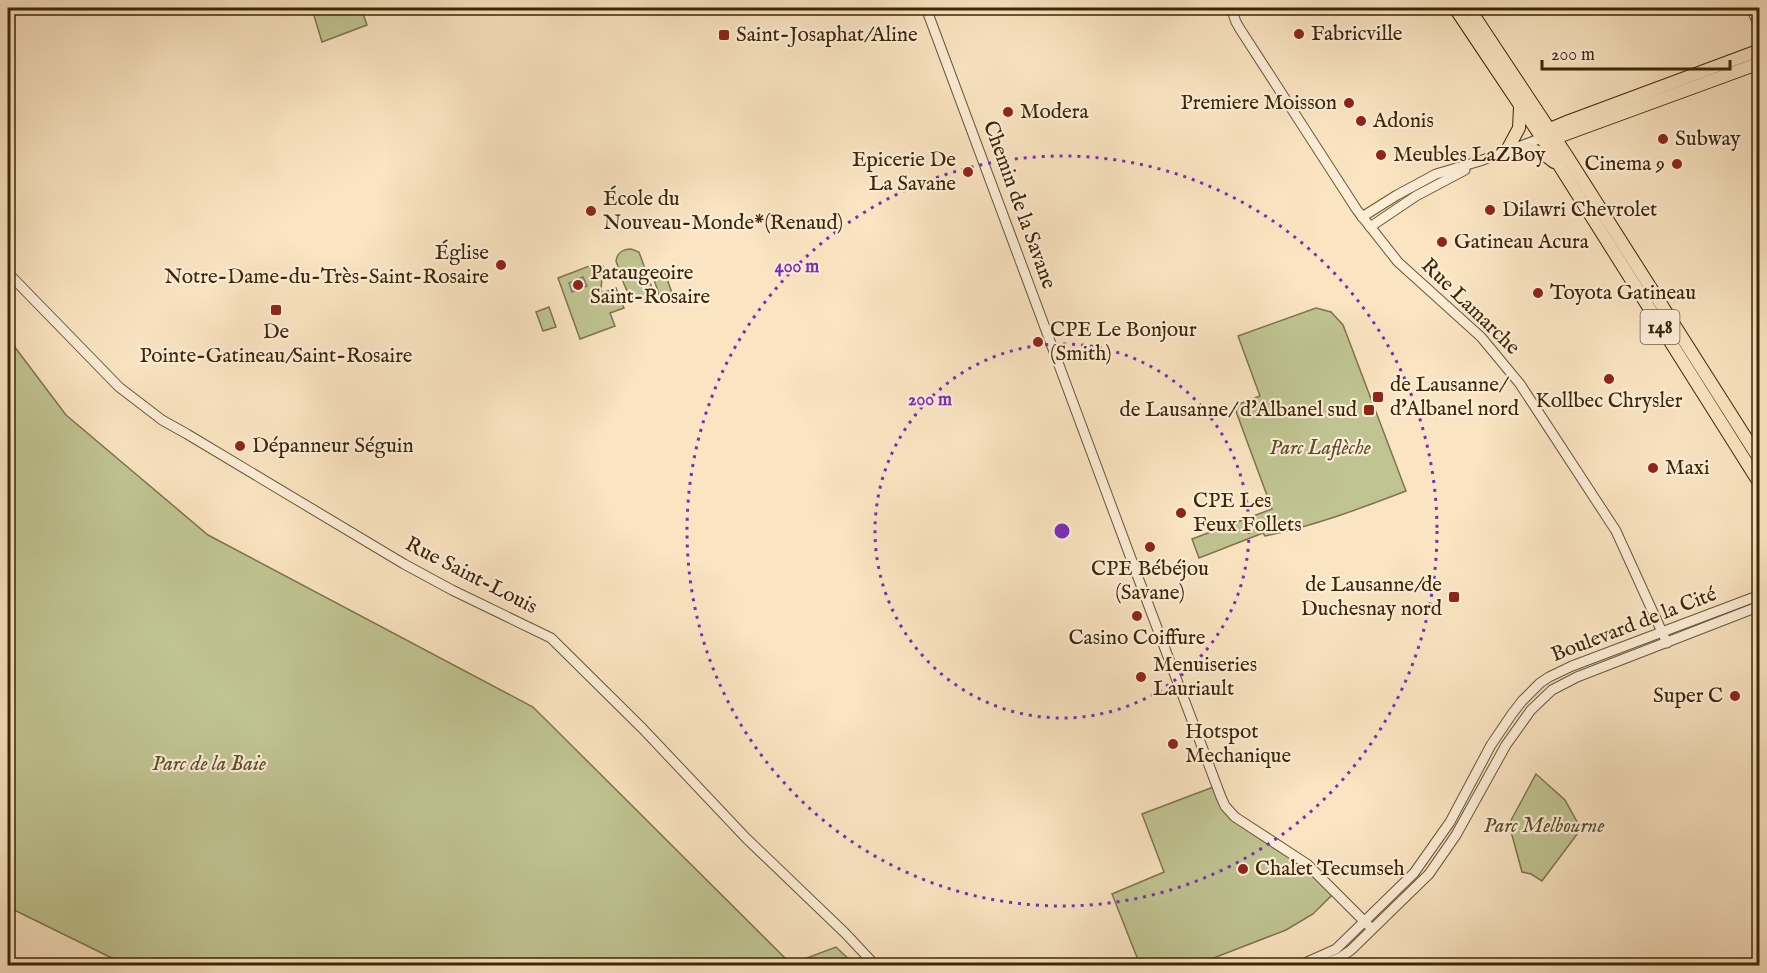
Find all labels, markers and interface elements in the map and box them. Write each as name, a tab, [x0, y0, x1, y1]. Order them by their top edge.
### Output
place label: Fabricville	[1311, 21, 1403, 48]
place label: Saint-Josaphat/Aline	[736, 22, 918, 49]
marker: Fabricville	[1292, 27, 1306, 41]
marker: Saint-Josaphat/Aline	[717, 28, 731, 42]
scale bar	[1542, 33, 1730, 71]
text: 200 m	[1551, 44, 1595, 67]
place label: Premiere Moisson	[1181, 90, 1337, 117]
marker: Premiere Moisson	[1342, 96, 1356, 110]
place label: Modera	[1020, 99, 1089, 126]
marker: Modera	[1001, 105, 1015, 119]
place label: Adonis	[1372, 108, 1434, 135]
marker: Adonis	[1354, 114, 1368, 128]
street label: Chemin de la Savane	[976, 117, 1062, 293]
place label: Subway	[1675, 126, 1741, 153]
marker: Subway	[1656, 132, 1670, 146]
place label: Meubles LaZBoy	[1393, 142, 1546, 169]
place label: Epicerie De La Savane	[852, 147, 956, 198]
marker: Meubles LaZBoy	[1374, 148, 1388, 162]
place label: Cinema 9	[1585, 151, 1665, 178]
marker: Cinema 9	[1670, 157, 1684, 171]
marker: Epicerie De La Savane	[961, 165, 975, 179]
place label: École du Nouveau-Monde*(Renaud)	[603, 185, 843, 237]
place label: Dilawri Chevrolet	[1502, 197, 1657, 224]
marker: Dilawri Chevrolet	[1483, 203, 1497, 217]
marker: École du Nouveau-Monde*(Renaud)	[584, 204, 598, 218]
place label: Gatineau Acura	[1454, 229, 1590, 256]
marker: Gatineau Acura	[1435, 235, 1449, 249]
place label: Église Notre-Dame-du-Très-Saint-Rosaire	[164, 239, 489, 291]
street label: Rue Lamarche	[1415, 253, 1526, 361]
text: 400 m	[775, 256, 819, 279]
marker: Église Notre-Dame-du-Très-Saint-Rosaire	[494, 258, 508, 272]
place label: Pataugeoire Saint-Rosaire	[590, 260, 711, 311]
marker: Pataugeoire Saint-Rosaire	[571, 278, 585, 292]
place label: Toyota Gatineau	[1550, 280, 1696, 307]
marker: Toyota Gatineau	[1531, 286, 1545, 300]
marker: De Pointe-Gatineau/Saint-Rosaire	[269, 303, 283, 317]
road number: 148	[1640, 310, 1680, 344]
place label: CPE Le Bonjour (Smith)	[1050, 317, 1197, 368]
place label: De Pointe-Gatineau/Saint-Rosaire	[139, 319, 413, 370]
marker: CPE Le Bonjour (Smith)	[1031, 335, 1045, 349]
place label: de Lausanne/ d'Albanel nord	[1390, 372, 1520, 423]
marker: Kollbec Chrysler	[1602, 372, 1616, 386]
place label: Kollbec Chrysler	[1536, 388, 1683, 415]
text: 200 m	[908, 389, 952, 412]
marker: de Lausanne/ d'Albanel nord	[1371, 390, 1385, 404]
place label: de Lausanne/ d'Albanel sud	[1119, 397, 1358, 424]
marker: de Lausanne/ d'Albanel sud	[1362, 403, 1376, 417]
place label: Dépanneur Séguin	[252, 433, 414, 460]
park label: Parc Laflèche	[1269, 435, 1371, 462]
marker: Dépanneur Séguin	[233, 439, 247, 453]
place label: Maxi	[1665, 455, 1710, 482]
marker: Maxi	[1646, 461, 1660, 475]
place label: CPE Les Feux Follets	[1193, 488, 1302, 539]
marker: CPE Les Feux Follets	[1174, 506, 1188, 520]
centre of rings	[1052, 521, 1072, 541]
street label: Rue Saint-Louis	[400, 531, 542, 621]
marker: CPE Bébéjou (Savane)	[1143, 540, 1157, 554]
place label: CPE Bébéjou (Savane)	[1091, 556, 1209, 607]
place label: de Lausanne/de Duchesnay nord	[1301, 572, 1443, 623]
street label: Boulevard de la Cité	[1547, 581, 1721, 669]
marker: de Lausanne/de Duchesnay nord	[1447, 590, 1461, 604]
marker: Casino Coiffure	[1130, 609, 1144, 623]
place label: Casino Coiffure	[1069, 625, 1206, 652]
place label: Menuiseries Lauriault	[1153, 652, 1257, 703]
marker: Menuiseries Lauriault	[1134, 670, 1148, 684]
place label: Super C	[1653, 683, 1723, 710]
marker: Super C	[1728, 689, 1742, 703]
place label: Hotspot Mechanique	[1185, 719, 1291, 770]
marker: Hotspot Mechanique	[1166, 737, 1180, 751]
park label: Parc de la Baie	[152, 751, 266, 778]
park label: Parc Melbourne	[1484, 813, 1604, 840]
place label: Chalet Tecumseh	[1255, 856, 1405, 883]
marker: Chalet Tecumseh	[1236, 862, 1250, 876]

